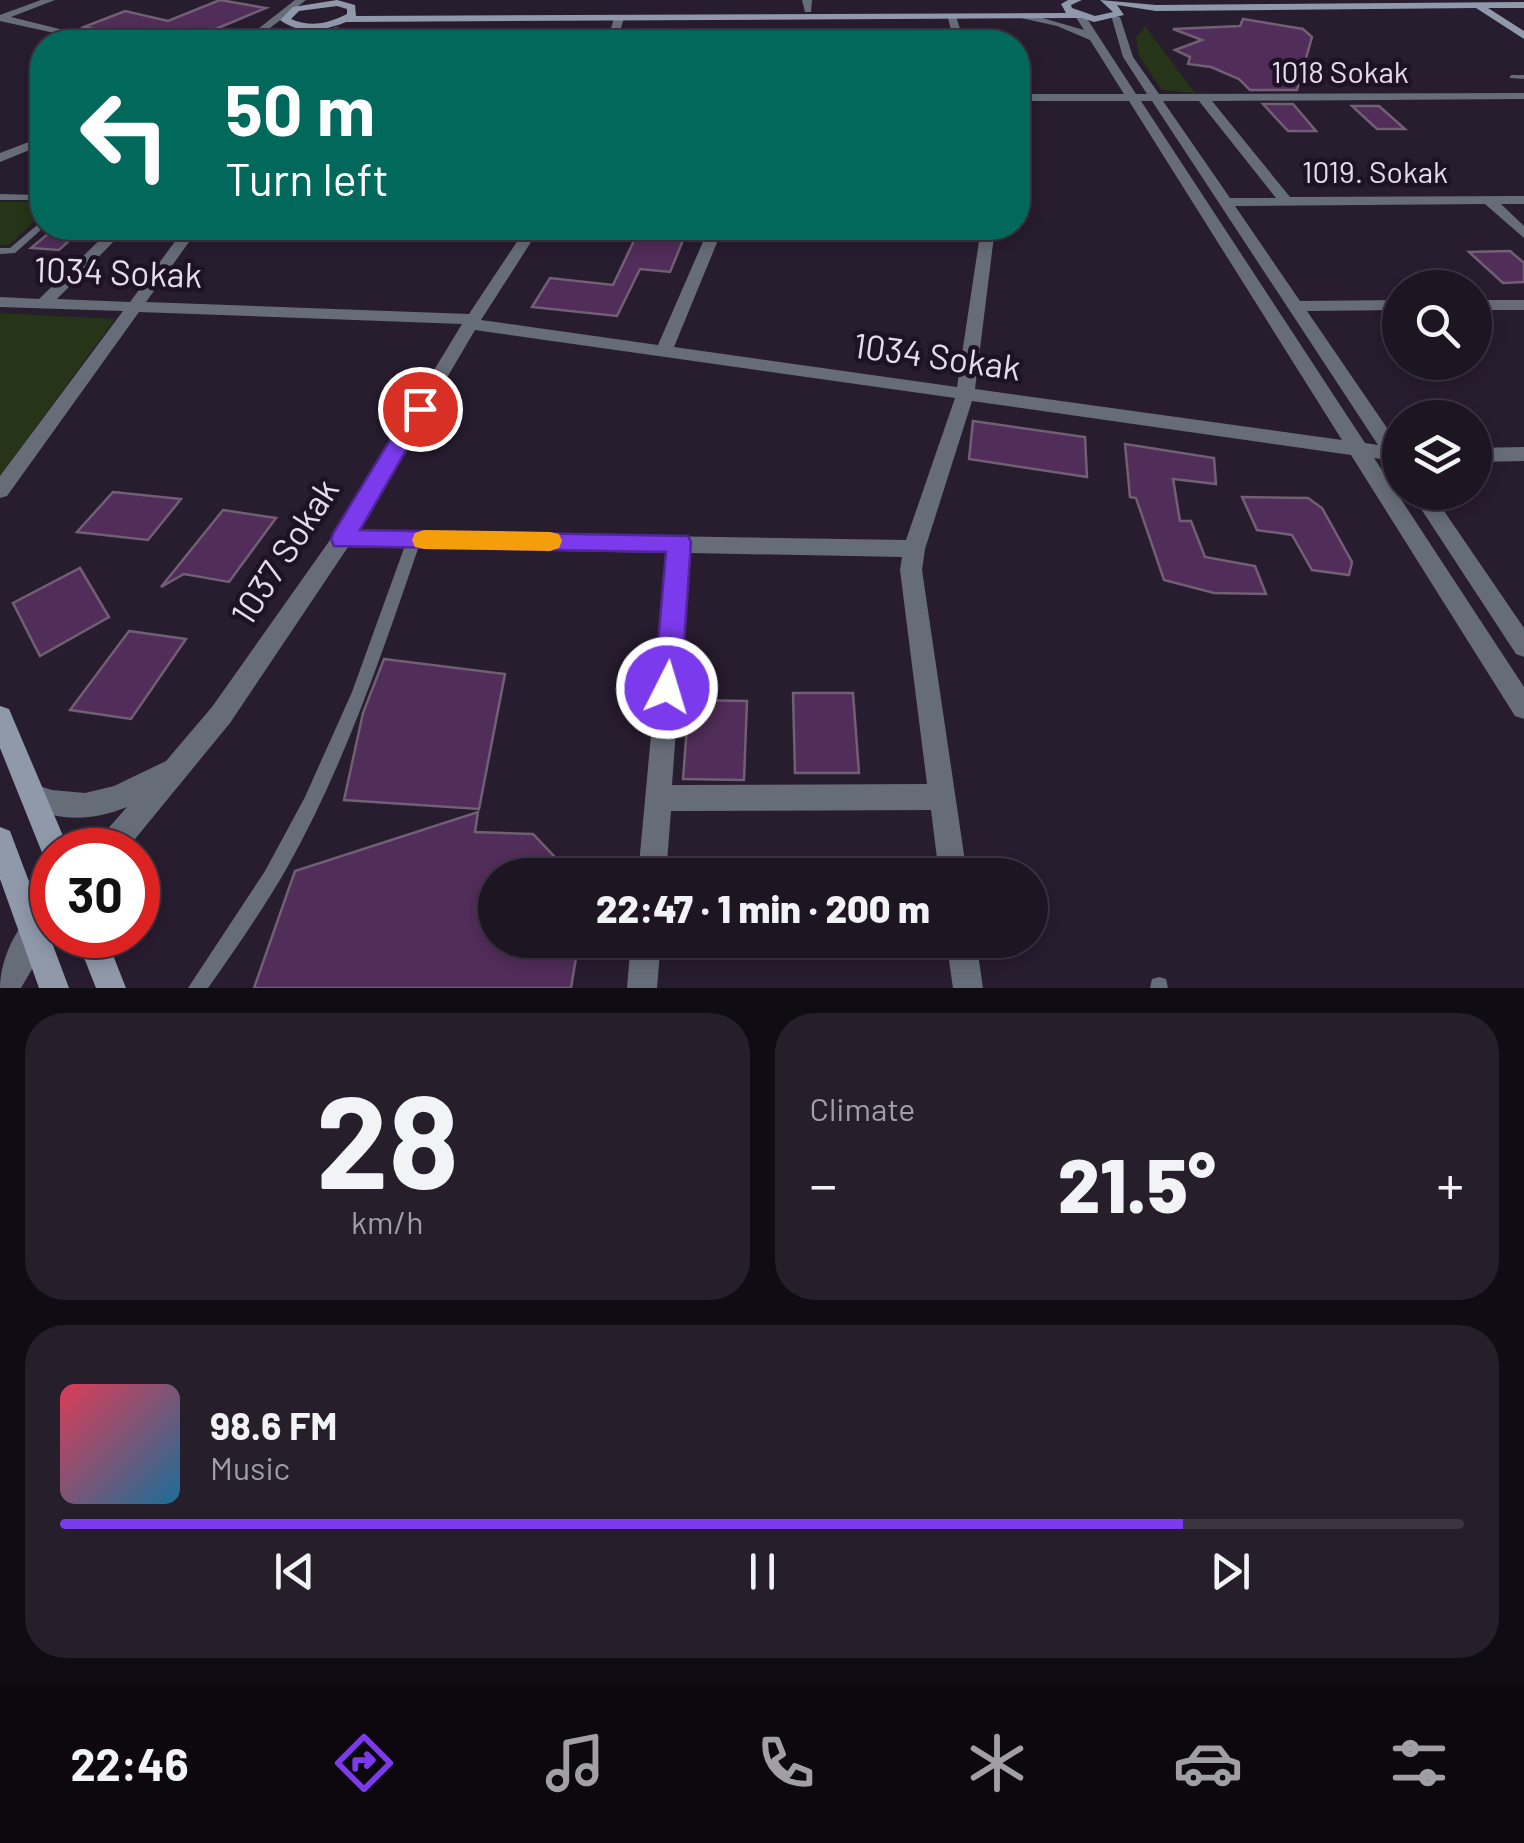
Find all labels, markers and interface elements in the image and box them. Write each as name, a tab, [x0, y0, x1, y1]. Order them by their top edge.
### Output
street label: 1018 Sokak	[1271, 53, 1409, 89]
text: 50 m	[225, 66, 375, 150]
icon: left	[60, 70, 190, 200]
text: Turn left	[225, 151, 389, 205]
street label: 1019. Sokak	[1302, 153, 1448, 189]
street label: 1034 Sokak	[33, 247, 203, 295]
map controls	[1382, 270, 1492, 510]
button: search	[1382, 270, 1492, 380]
street label: 1034 Sokak	[851, 322, 1024, 388]
pin	[378, 367, 463, 452]
icon: arrive	[393, 382, 448, 437]
button: layers	[1382, 400, 1492, 510]
street label: 1037 Sokak	[221, 470, 346, 632]
position arrow	[615, 636, 719, 740]
speed limit sign: 30	[30, 828, 160, 958]
text: 22:47 · 1 min · 200 m	[596, 885, 930, 931]
text: 28	[316, 1059, 459, 1215]
text: Climate	[810, 1089, 915, 1127]
text: 21.5°	[1058, 1138, 1216, 1228]
text: −	[810, 1150, 837, 1216]
text: +	[1436, 1150, 1464, 1216]
text: km/h	[351, 1202, 423, 1240]
text: 98.6 FM	[210, 1402, 337, 1448]
text: Music	[210, 1448, 290, 1486]
icon: previous	[267, 1544, 322, 1599]
icon: pause	[735, 1544, 790, 1599]
icon: next	[1203, 1544, 1258, 1599]
icon: directions	[329, 1728, 399, 1798]
icon: music	[540, 1728, 610, 1798]
icon: phone	[751, 1728, 821, 1798]
icon: climate	[962, 1728, 1032, 1798]
icon: car	[1173, 1728, 1243, 1798]
icon: filters	[1384, 1728, 1454, 1798]
text: 22:46	[70, 1736, 189, 1790]

